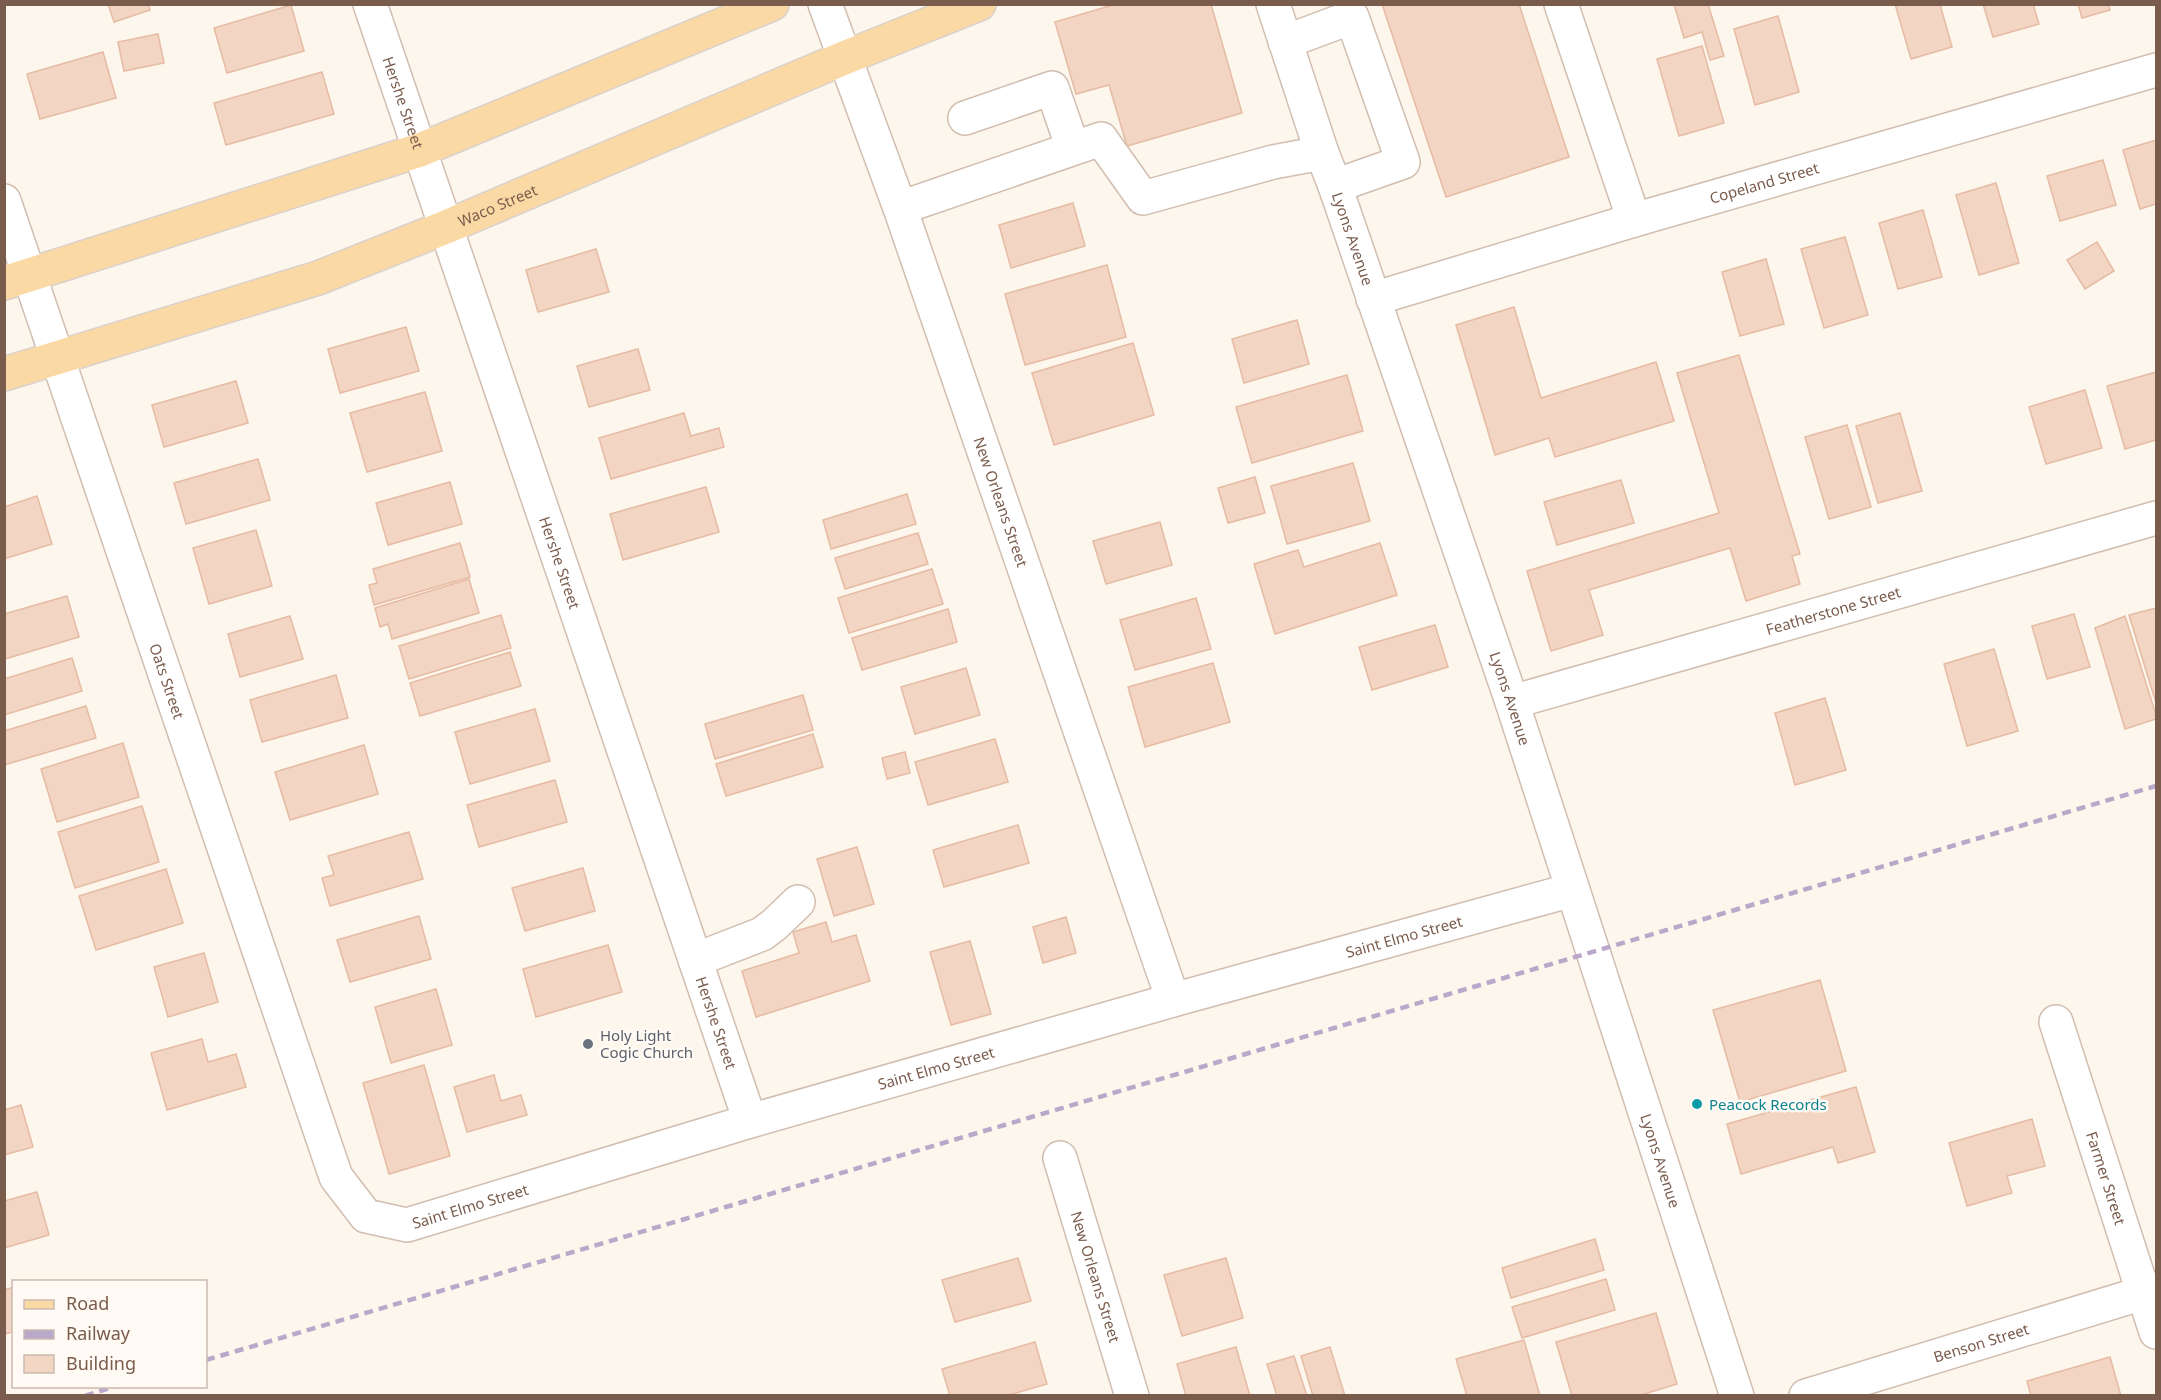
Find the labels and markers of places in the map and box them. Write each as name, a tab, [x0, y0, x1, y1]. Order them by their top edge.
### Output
place label: Holy Light Cogic Church	[600, 1025, 693, 1062]
marker: Holy Light Cogic Church	[581, 1037, 595, 1051]
place label: Peacock Records	[1709, 1094, 1827, 1114]
marker: Peacock Records	[1690, 1097, 1704, 1111]

